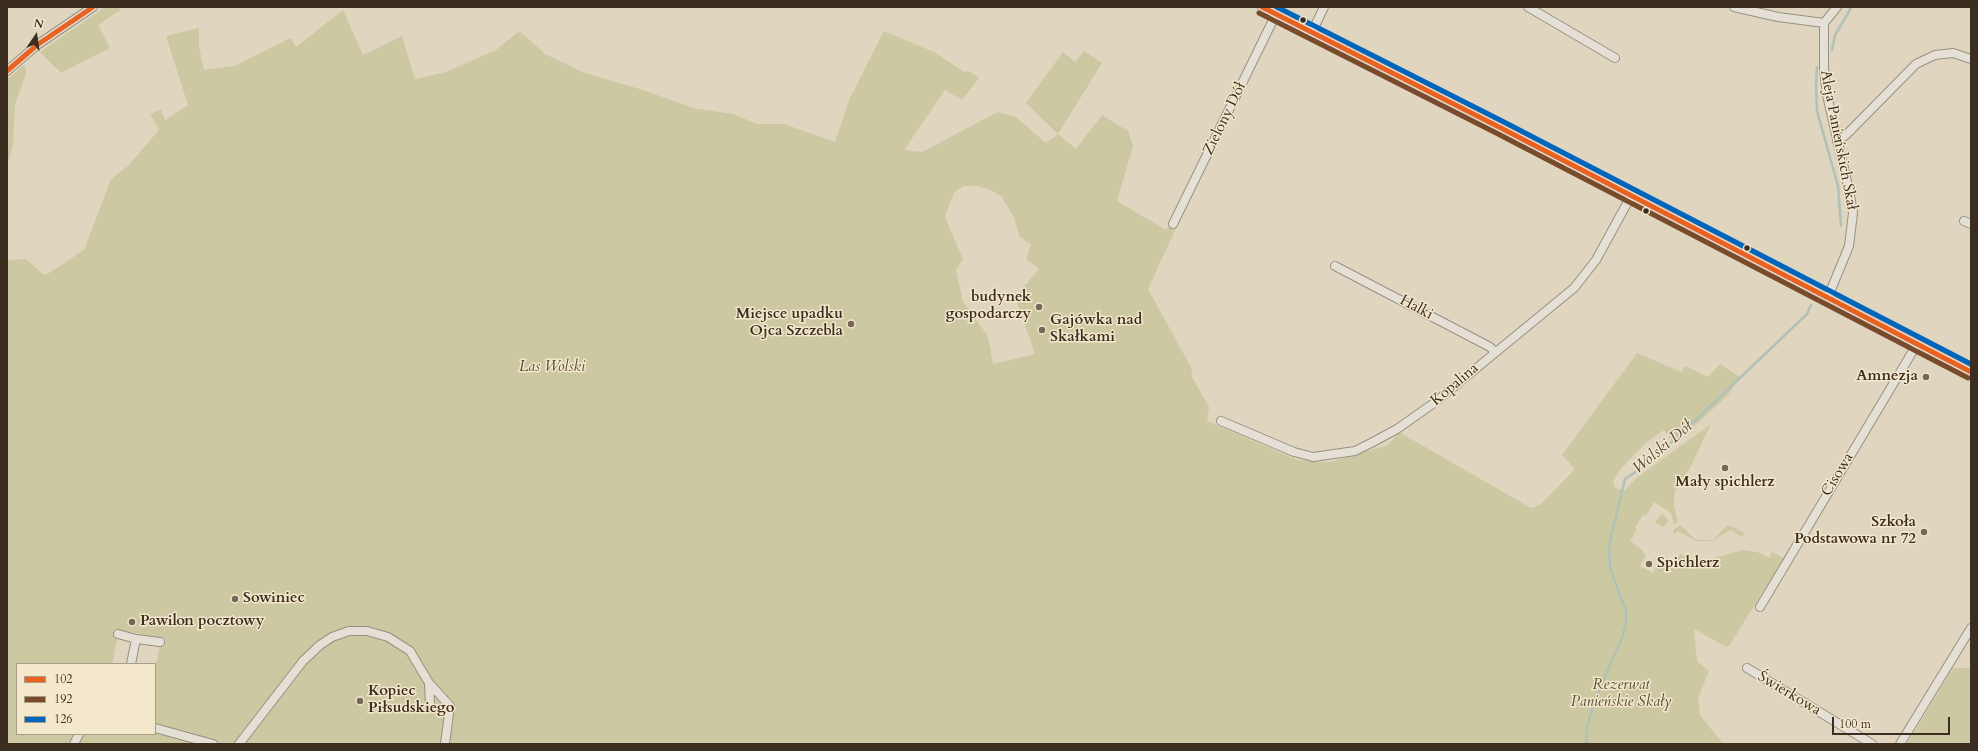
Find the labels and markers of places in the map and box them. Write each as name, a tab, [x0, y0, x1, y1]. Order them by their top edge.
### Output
unlabelled marker	[1298, 15, 1308, 25]
unlabelled marker	[1641, 206, 1651, 216]
unlabelled marker	[1742, 243, 1752, 253]
place label: budynek gospodarczy	[946, 289, 1031, 324]
marker: budynek gospodarczy	[1034, 302, 1044, 312]
place label: Miejsce upadku Ojca Szczebla	[736, 306, 843, 341]
place label: Gajówka nad Skałkami	[1050, 312, 1142, 347]
marker: Miejsce upadku Ojca Szczebla	[846, 319, 856, 329]
marker: Gajówka nad Skałkami	[1037, 325, 1047, 335]
place label: Amnezja	[1856, 368, 1918, 386]
marker: Amnezja	[1921, 372, 1931, 382]
marker: Mały spichlerz	[1720, 463, 1730, 473]
place label: Mały spichlerz	[1675, 474, 1775, 492]
place label: Szkoła Podstawowa nr 72	[1794, 514, 1916, 549]
marker: Szkoła Podstawowa nr 72	[1919, 527, 1929, 537]
place label: Spichlerz	[1657, 555, 1719, 573]
marker: Spichlerz	[1644, 559, 1654, 569]
place label: Sowiniec	[243, 590, 305, 608]
marker: Sowiniec	[230, 594, 240, 604]
place label: Pawilon pocztowy	[140, 613, 264, 631]
marker: Pawilon pocztowy	[127, 617, 137, 627]
place label: Kopiec Piłsudskiego	[368, 683, 454, 718]
marker: Kopiec Piłsudskiego	[355, 696, 365, 706]

